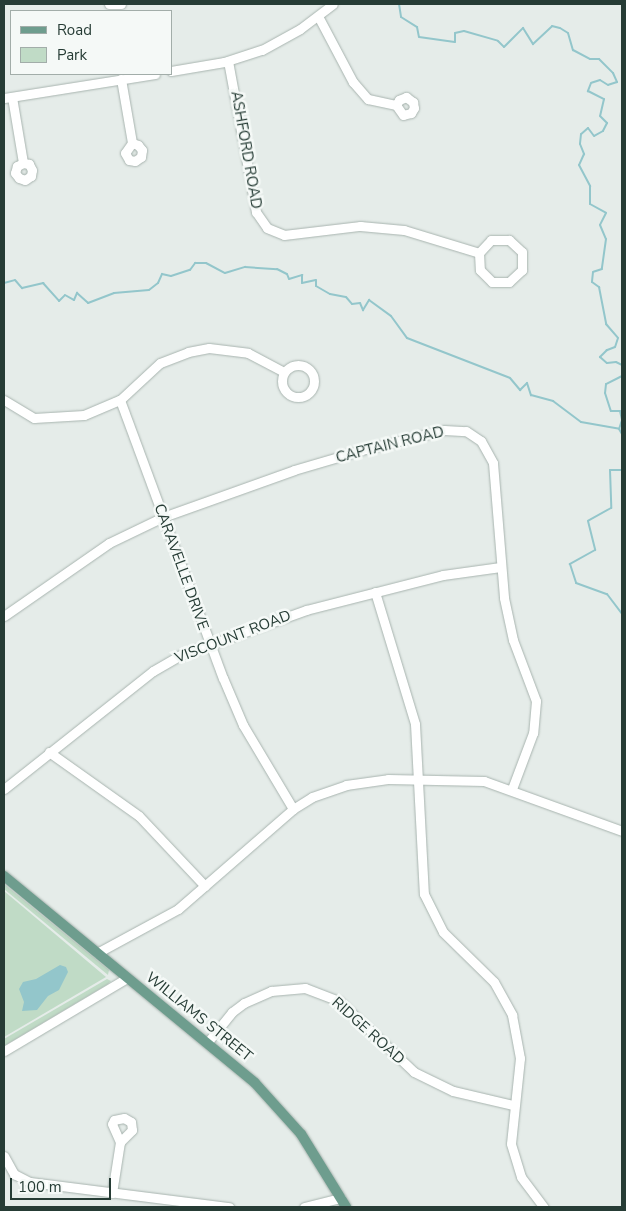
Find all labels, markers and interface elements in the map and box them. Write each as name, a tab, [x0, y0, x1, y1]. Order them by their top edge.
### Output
legend	[10, 10, 172, 75]
text: Road	[57, 20, 92, 40]
text: Park	[57, 45, 87, 65]
street label: ASHFORD ROAD	[227, 90, 265, 210]
street label: CAPTAIN ROAD	[334, 423, 446, 467]
street label: CARAVELLE DRIVE	[150, 502, 212, 632]
street label: VISCOUNT ROAD	[172, 607, 294, 667]
street label: WILLIAMS STREET	[142, 969, 256, 1065]
street label: RIDGE ROAD	[328, 994, 408, 1068]
scale bar	[12, 1168, 114, 1200]
text: 100 m	[18, 1177, 62, 1197]

